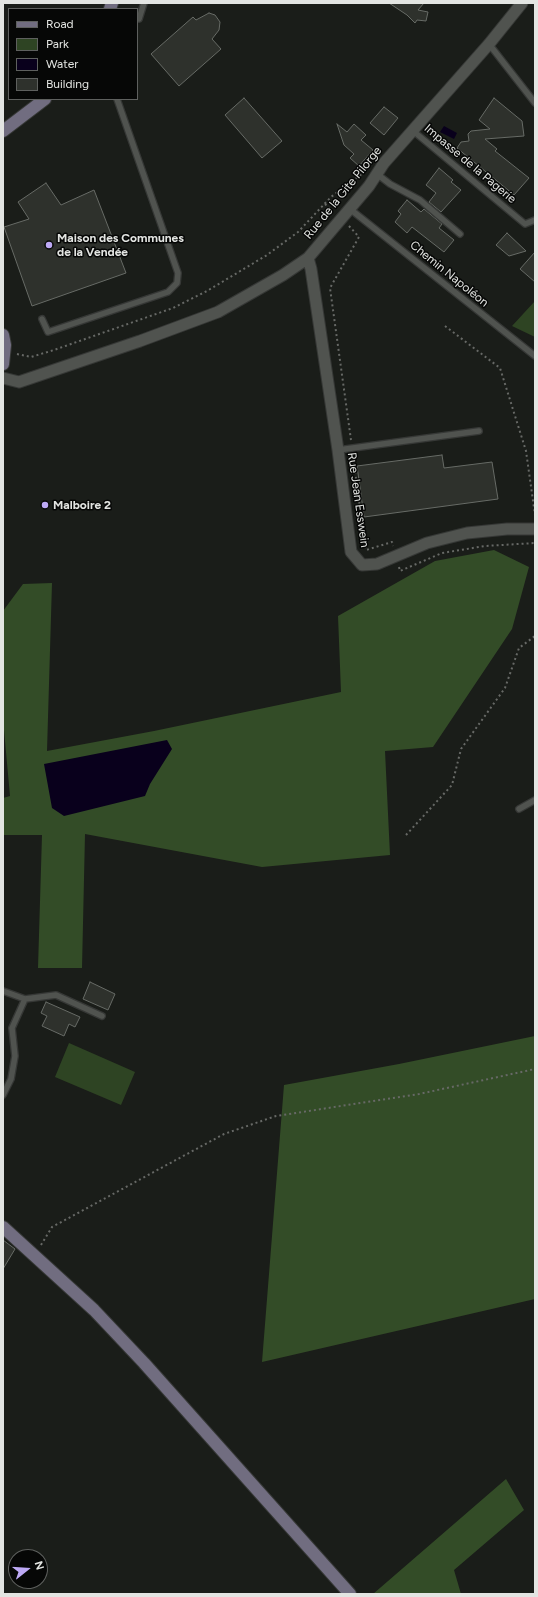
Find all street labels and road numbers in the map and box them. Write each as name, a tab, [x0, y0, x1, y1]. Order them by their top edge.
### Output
street label: Impasse de la Pagerie	[421, 121, 519, 207]
street label: Rue de la Gite Pilorge	[301, 144, 385, 242]
street label: Chemin Napoléon	[407, 238, 491, 310]
street label: Rue Jean Esswein	[344, 452, 372, 548]

